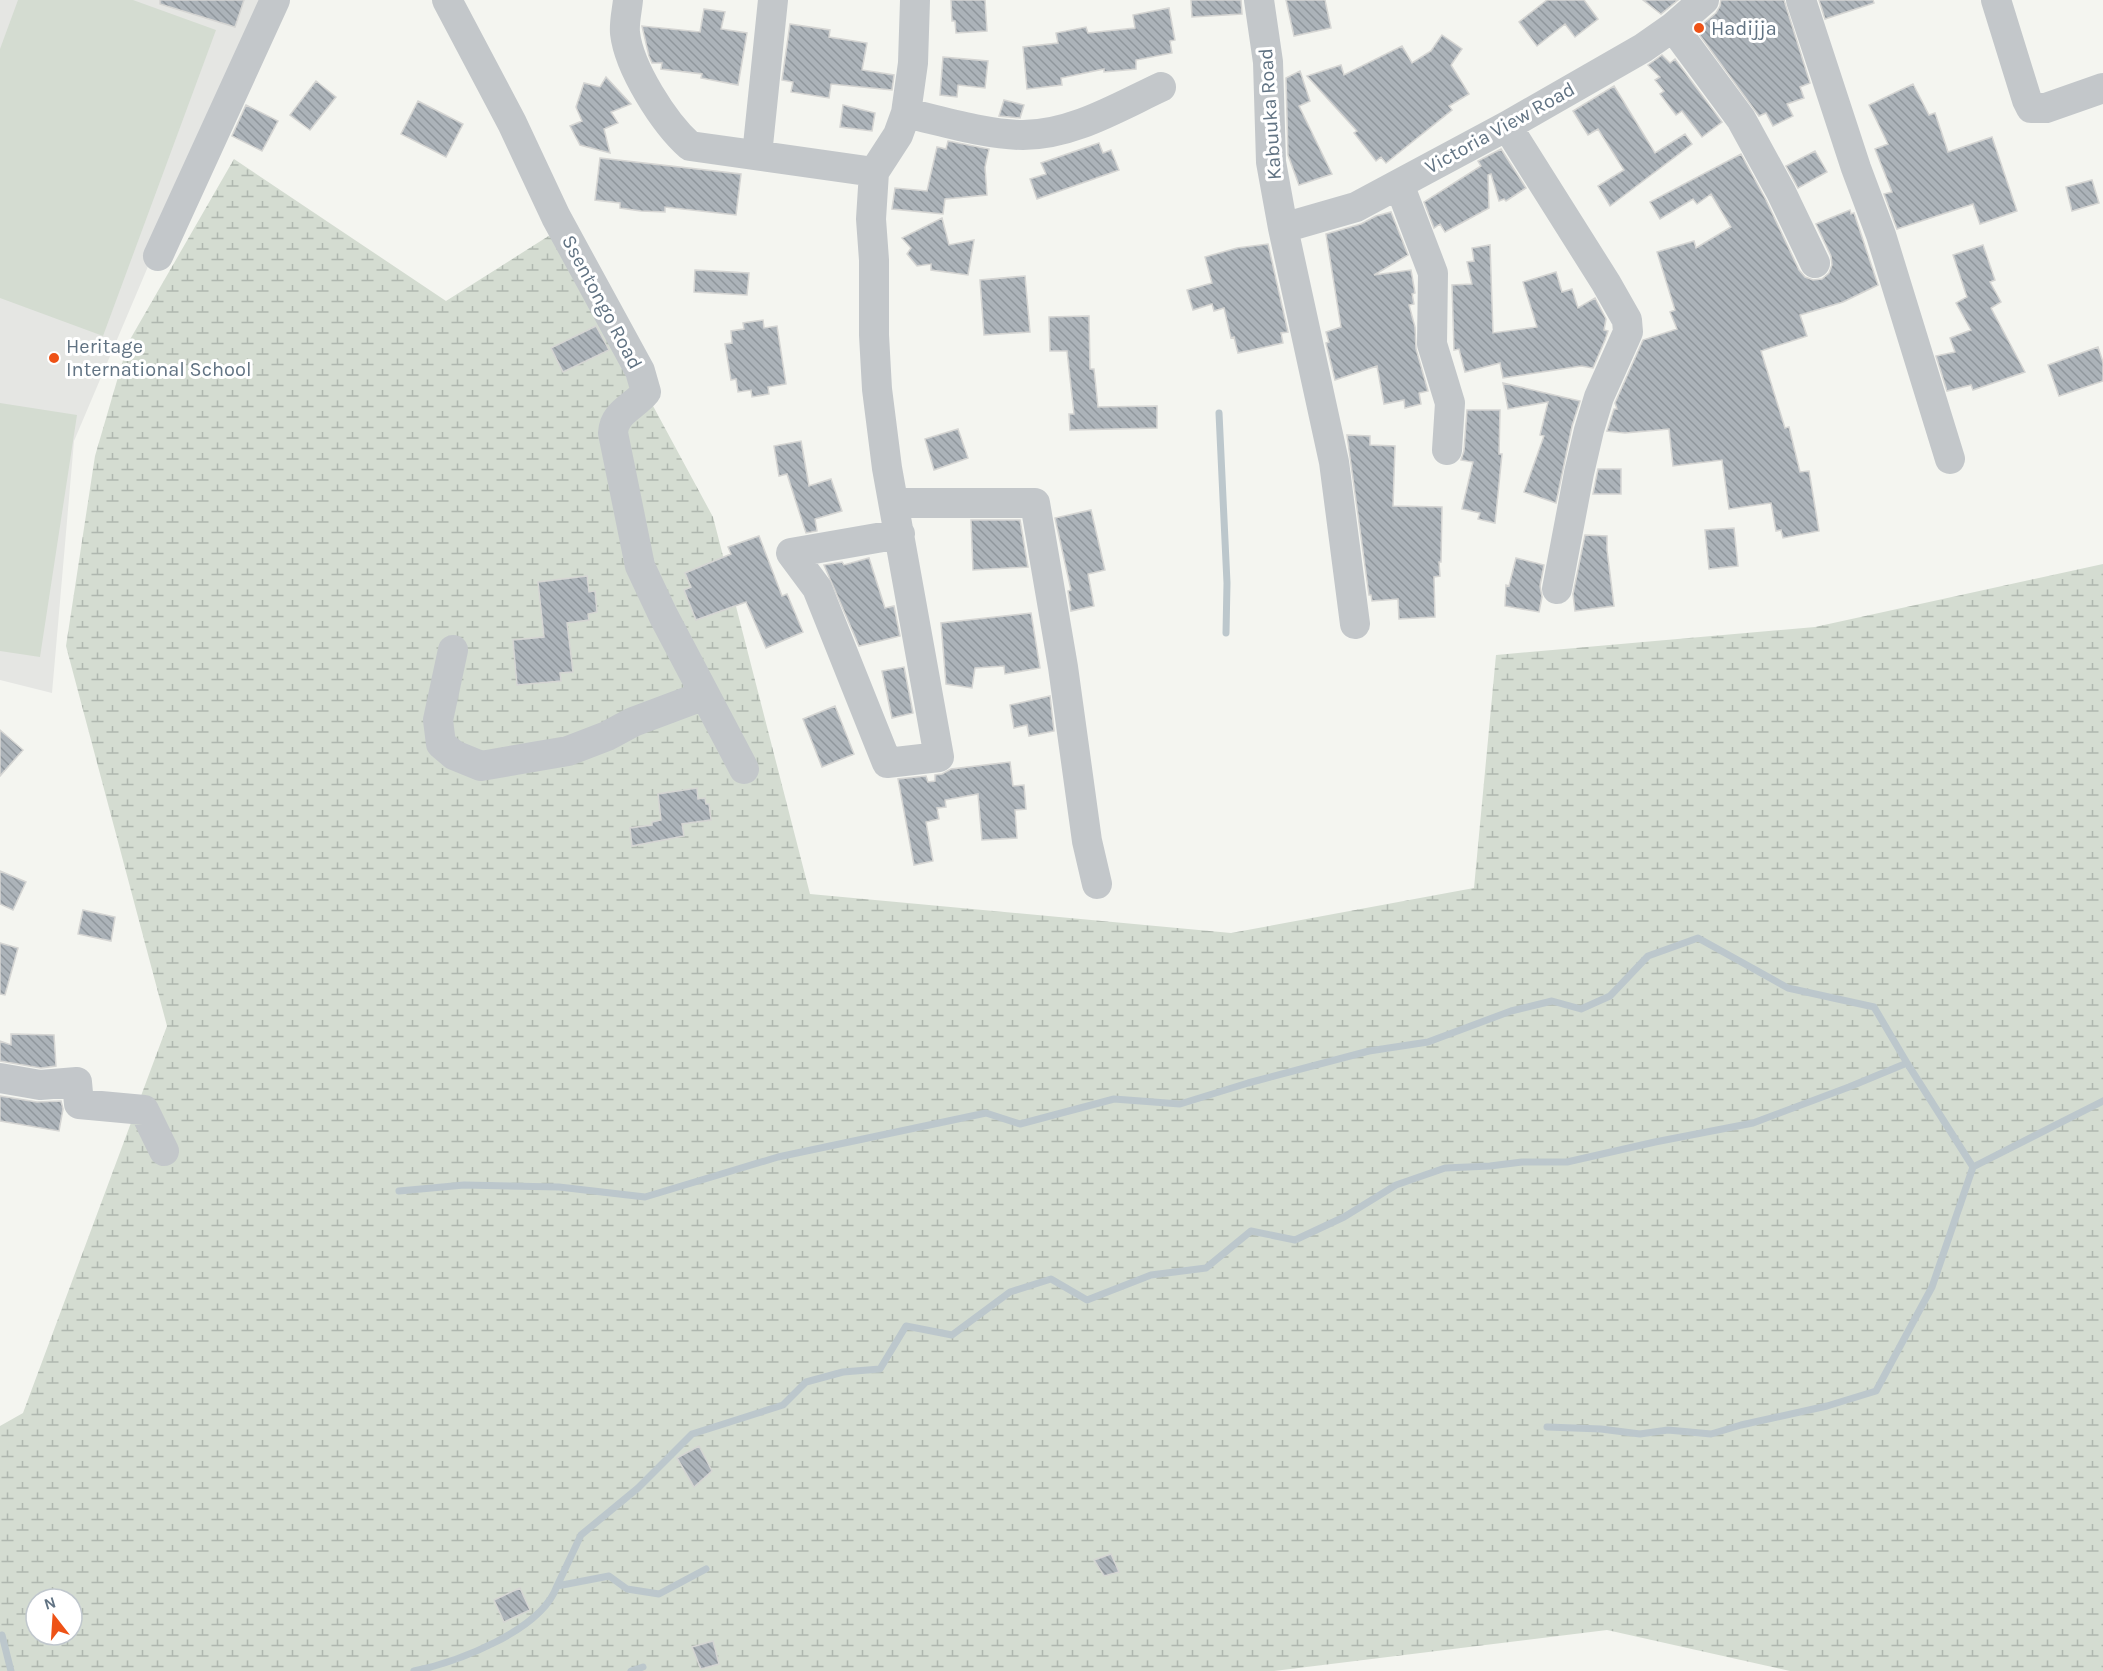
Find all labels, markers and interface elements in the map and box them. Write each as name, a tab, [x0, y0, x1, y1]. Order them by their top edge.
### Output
place label: Hadijja	[1711, 17, 1777, 40]
marker: Hadijja	[1692, 21, 1706, 35]
street label: Kabuuka Road	[1254, 47, 1286, 181]
street label: Victoria View Road	[1421, 77, 1579, 179]
street label: Ssentongo Road	[557, 231, 647, 373]
place label: Heritage International School	[66, 335, 252, 381]
marker: Heritage International School	[47, 351, 61, 365]
north arrow	[24, 1587, 84, 1647]
text: N	[41, 1592, 58, 1614]

